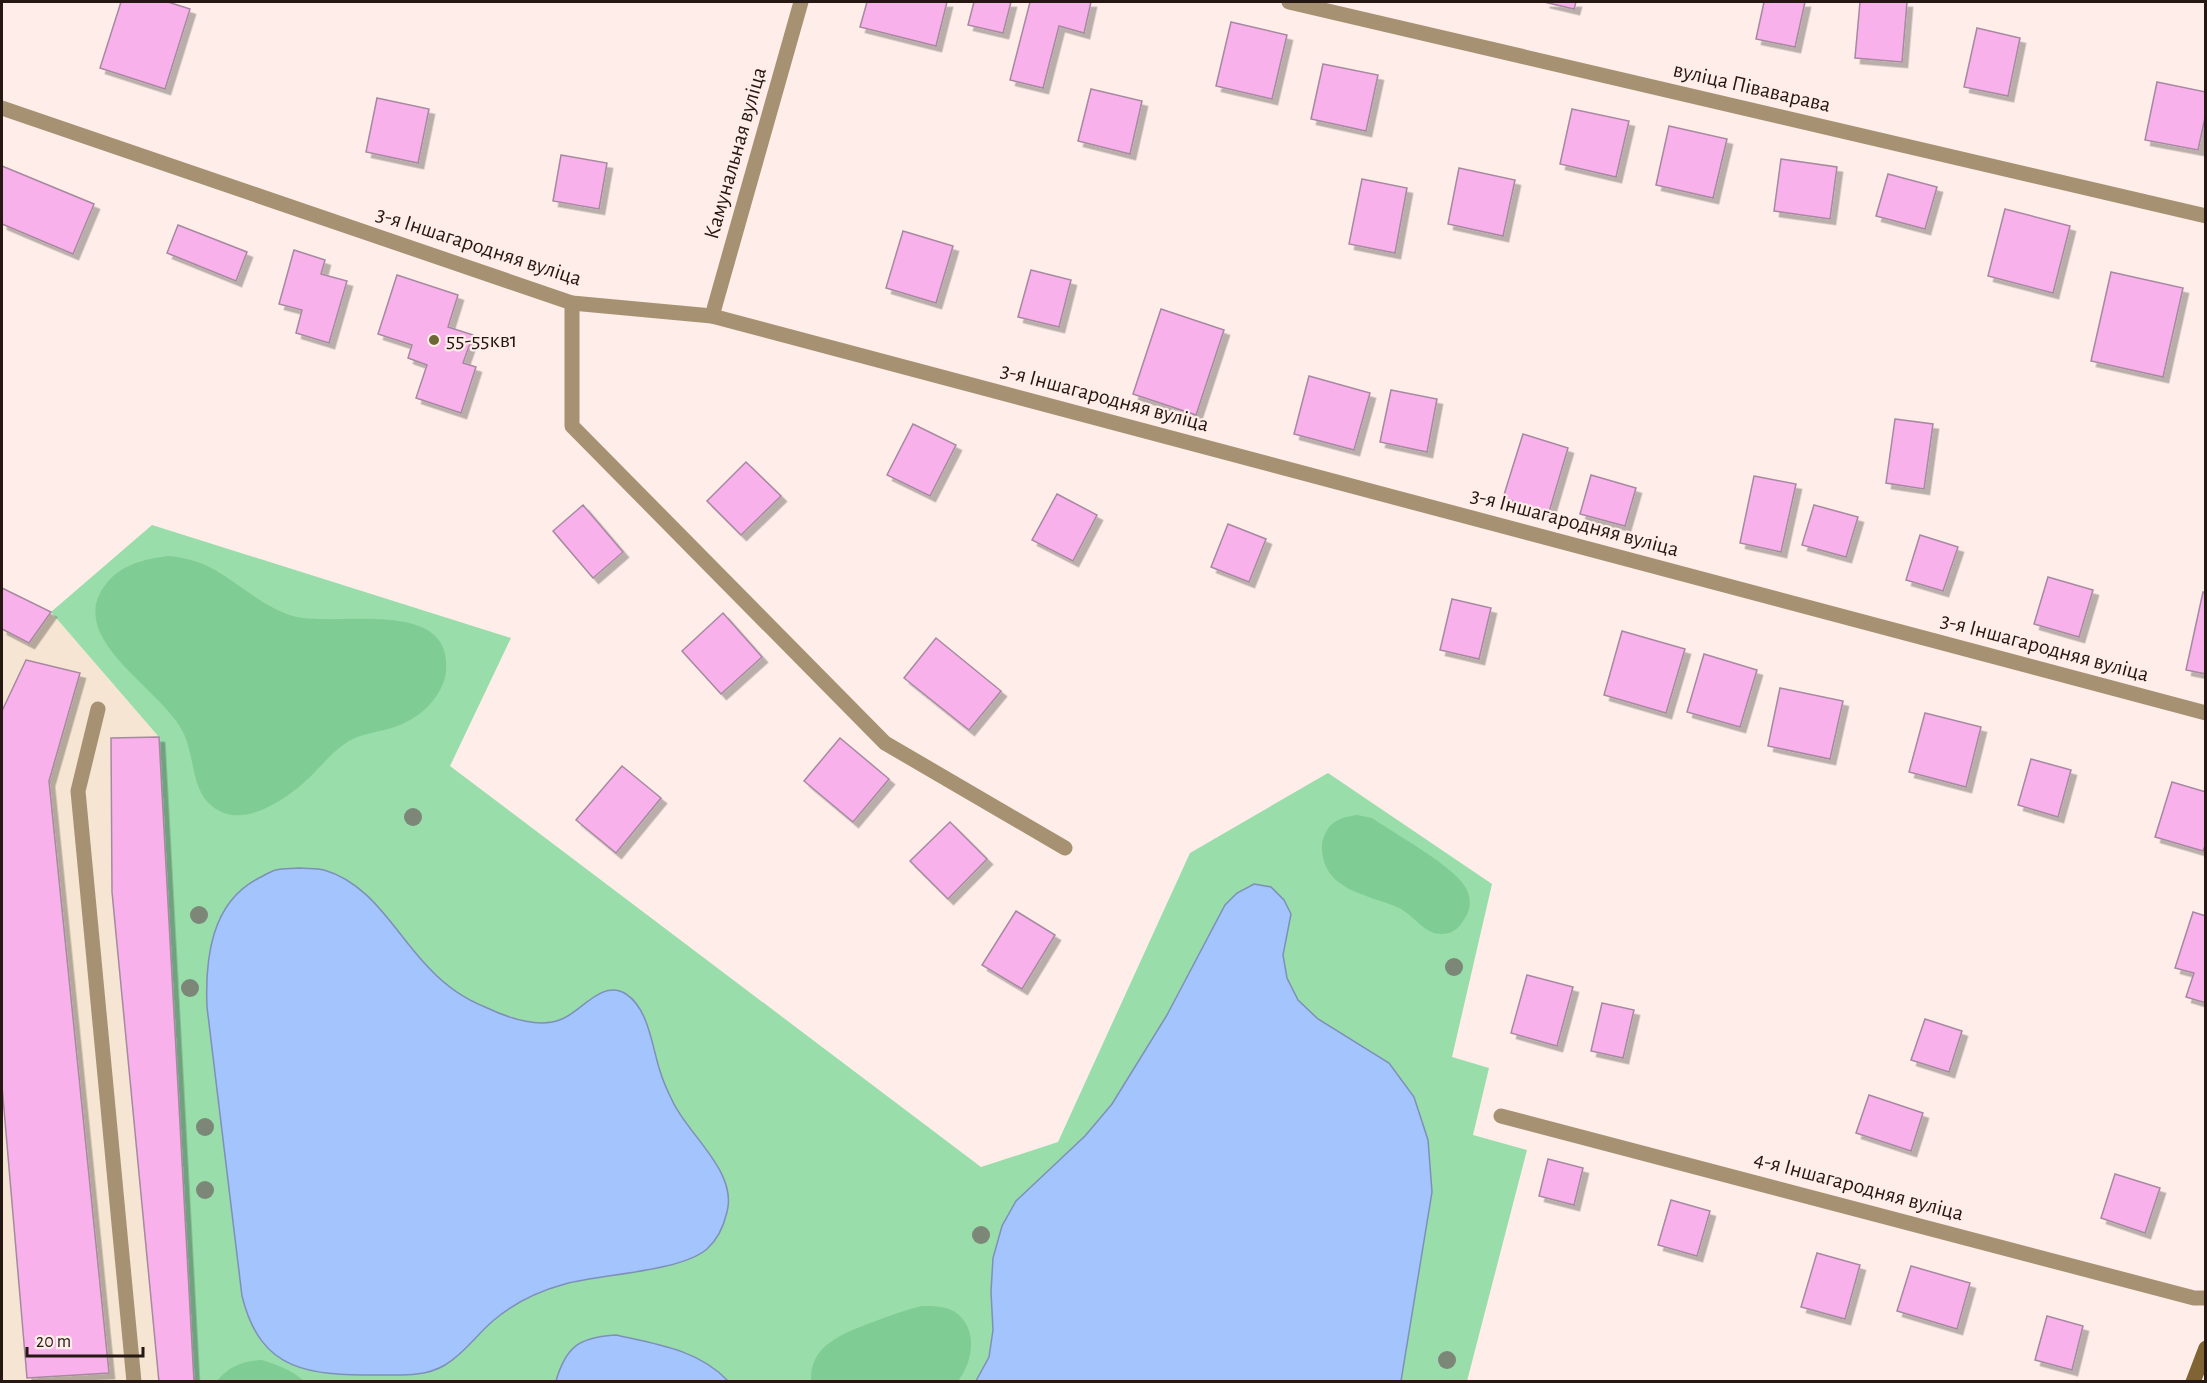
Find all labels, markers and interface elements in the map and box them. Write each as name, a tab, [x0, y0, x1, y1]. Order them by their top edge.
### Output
street label: вуліца Піваварава	[1671, 58, 1833, 116]
street label: Камунальная вуліца	[700, 65, 770, 241]
street label: 3-я Іншагародняя вуліца	[374, 202, 584, 290]
place label: 55-55кв1	[446, 329, 517, 351]
marker: 55-55кв1	[427, 333, 441, 347]
street label: 3-я Іншагародняя вуліца	[999, 359, 1211, 435]
street label: 3-я Іншагародняя вуліца	[1469, 484, 1681, 560]
street label: 3-я Іншагародняя вуліца	[1939, 609, 2151, 685]
street label: 4-я Іншагародняя вуліца	[1752, 1147, 1966, 1225]
scale bar	[27, 1320, 142, 1358]
text: 20 m	[36, 1333, 71, 1351]

